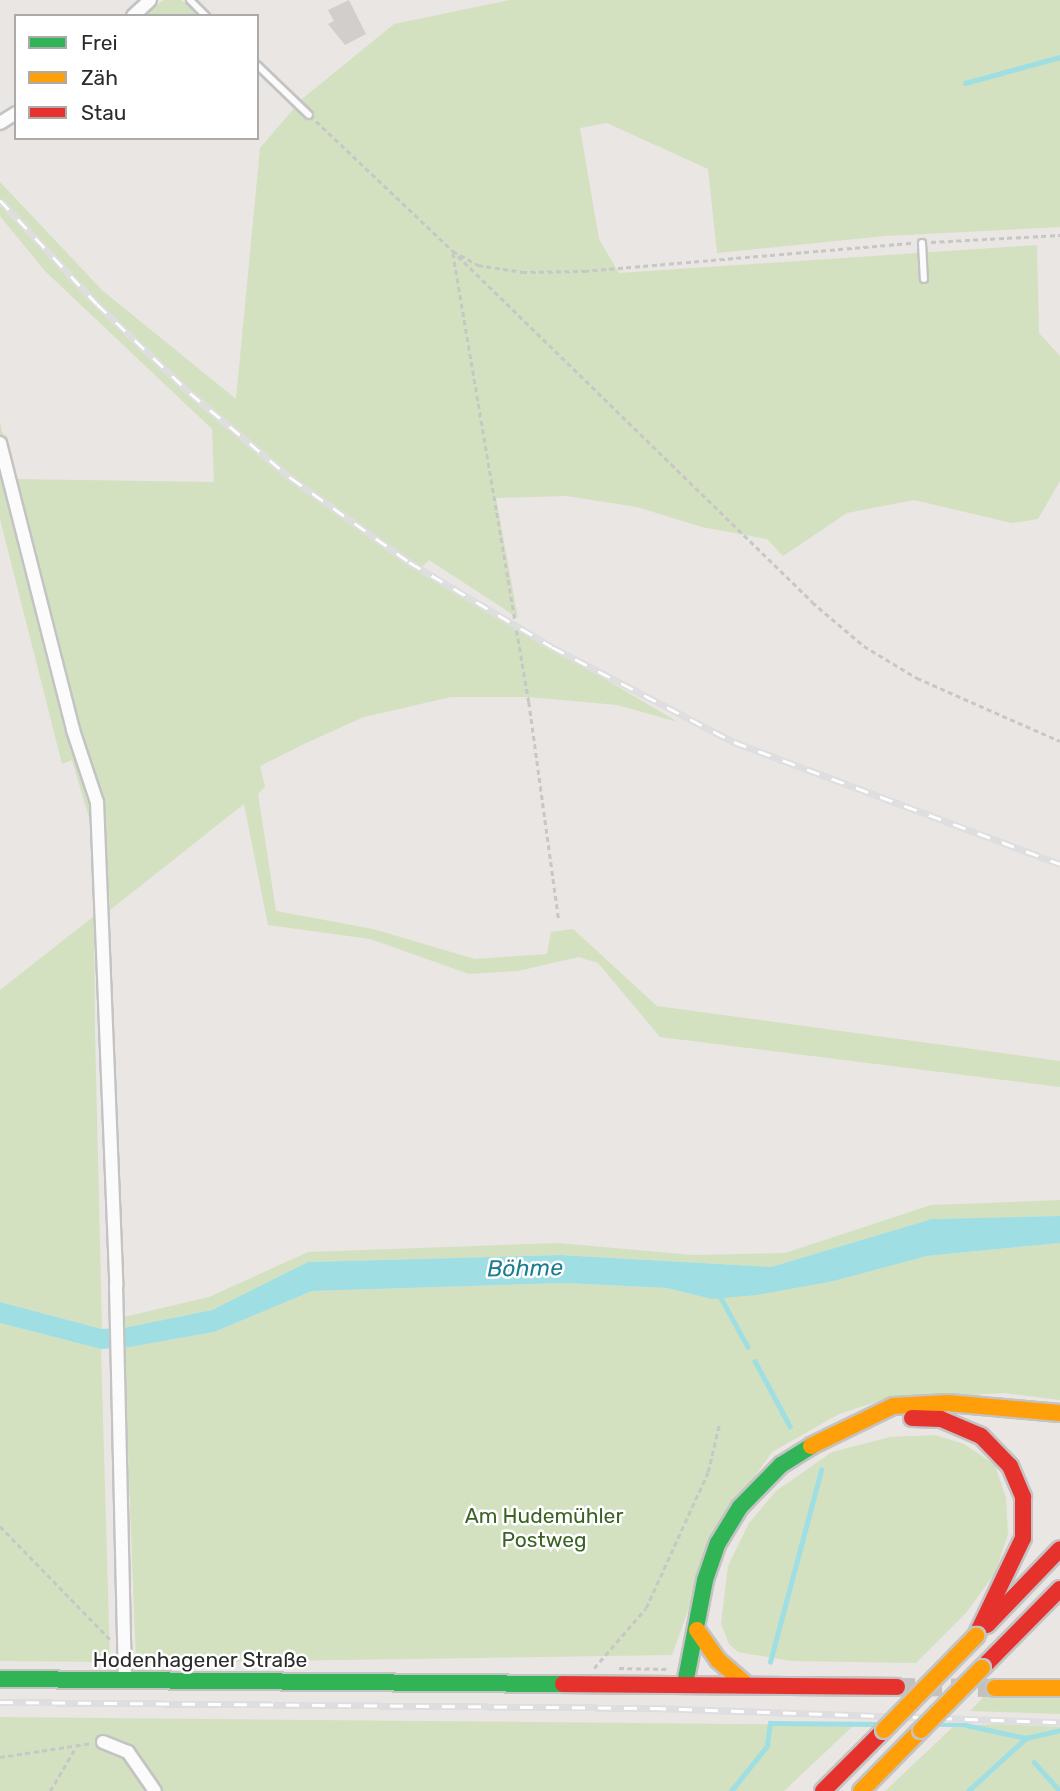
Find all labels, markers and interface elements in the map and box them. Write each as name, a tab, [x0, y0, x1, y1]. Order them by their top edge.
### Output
legend	[14, 14, 259, 140]
text: Frei	[81, 30, 118, 55]
text: Zäh	[81, 65, 118, 90]
text: Stau	[81, 100, 127, 125]
water label: Böhme	[487, 1254, 563, 1282]
park label: Am Hudemühler Postweg	[465, 1503, 623, 1553]
street label: Hodenhagener Straße	[92, 1647, 308, 1673]

